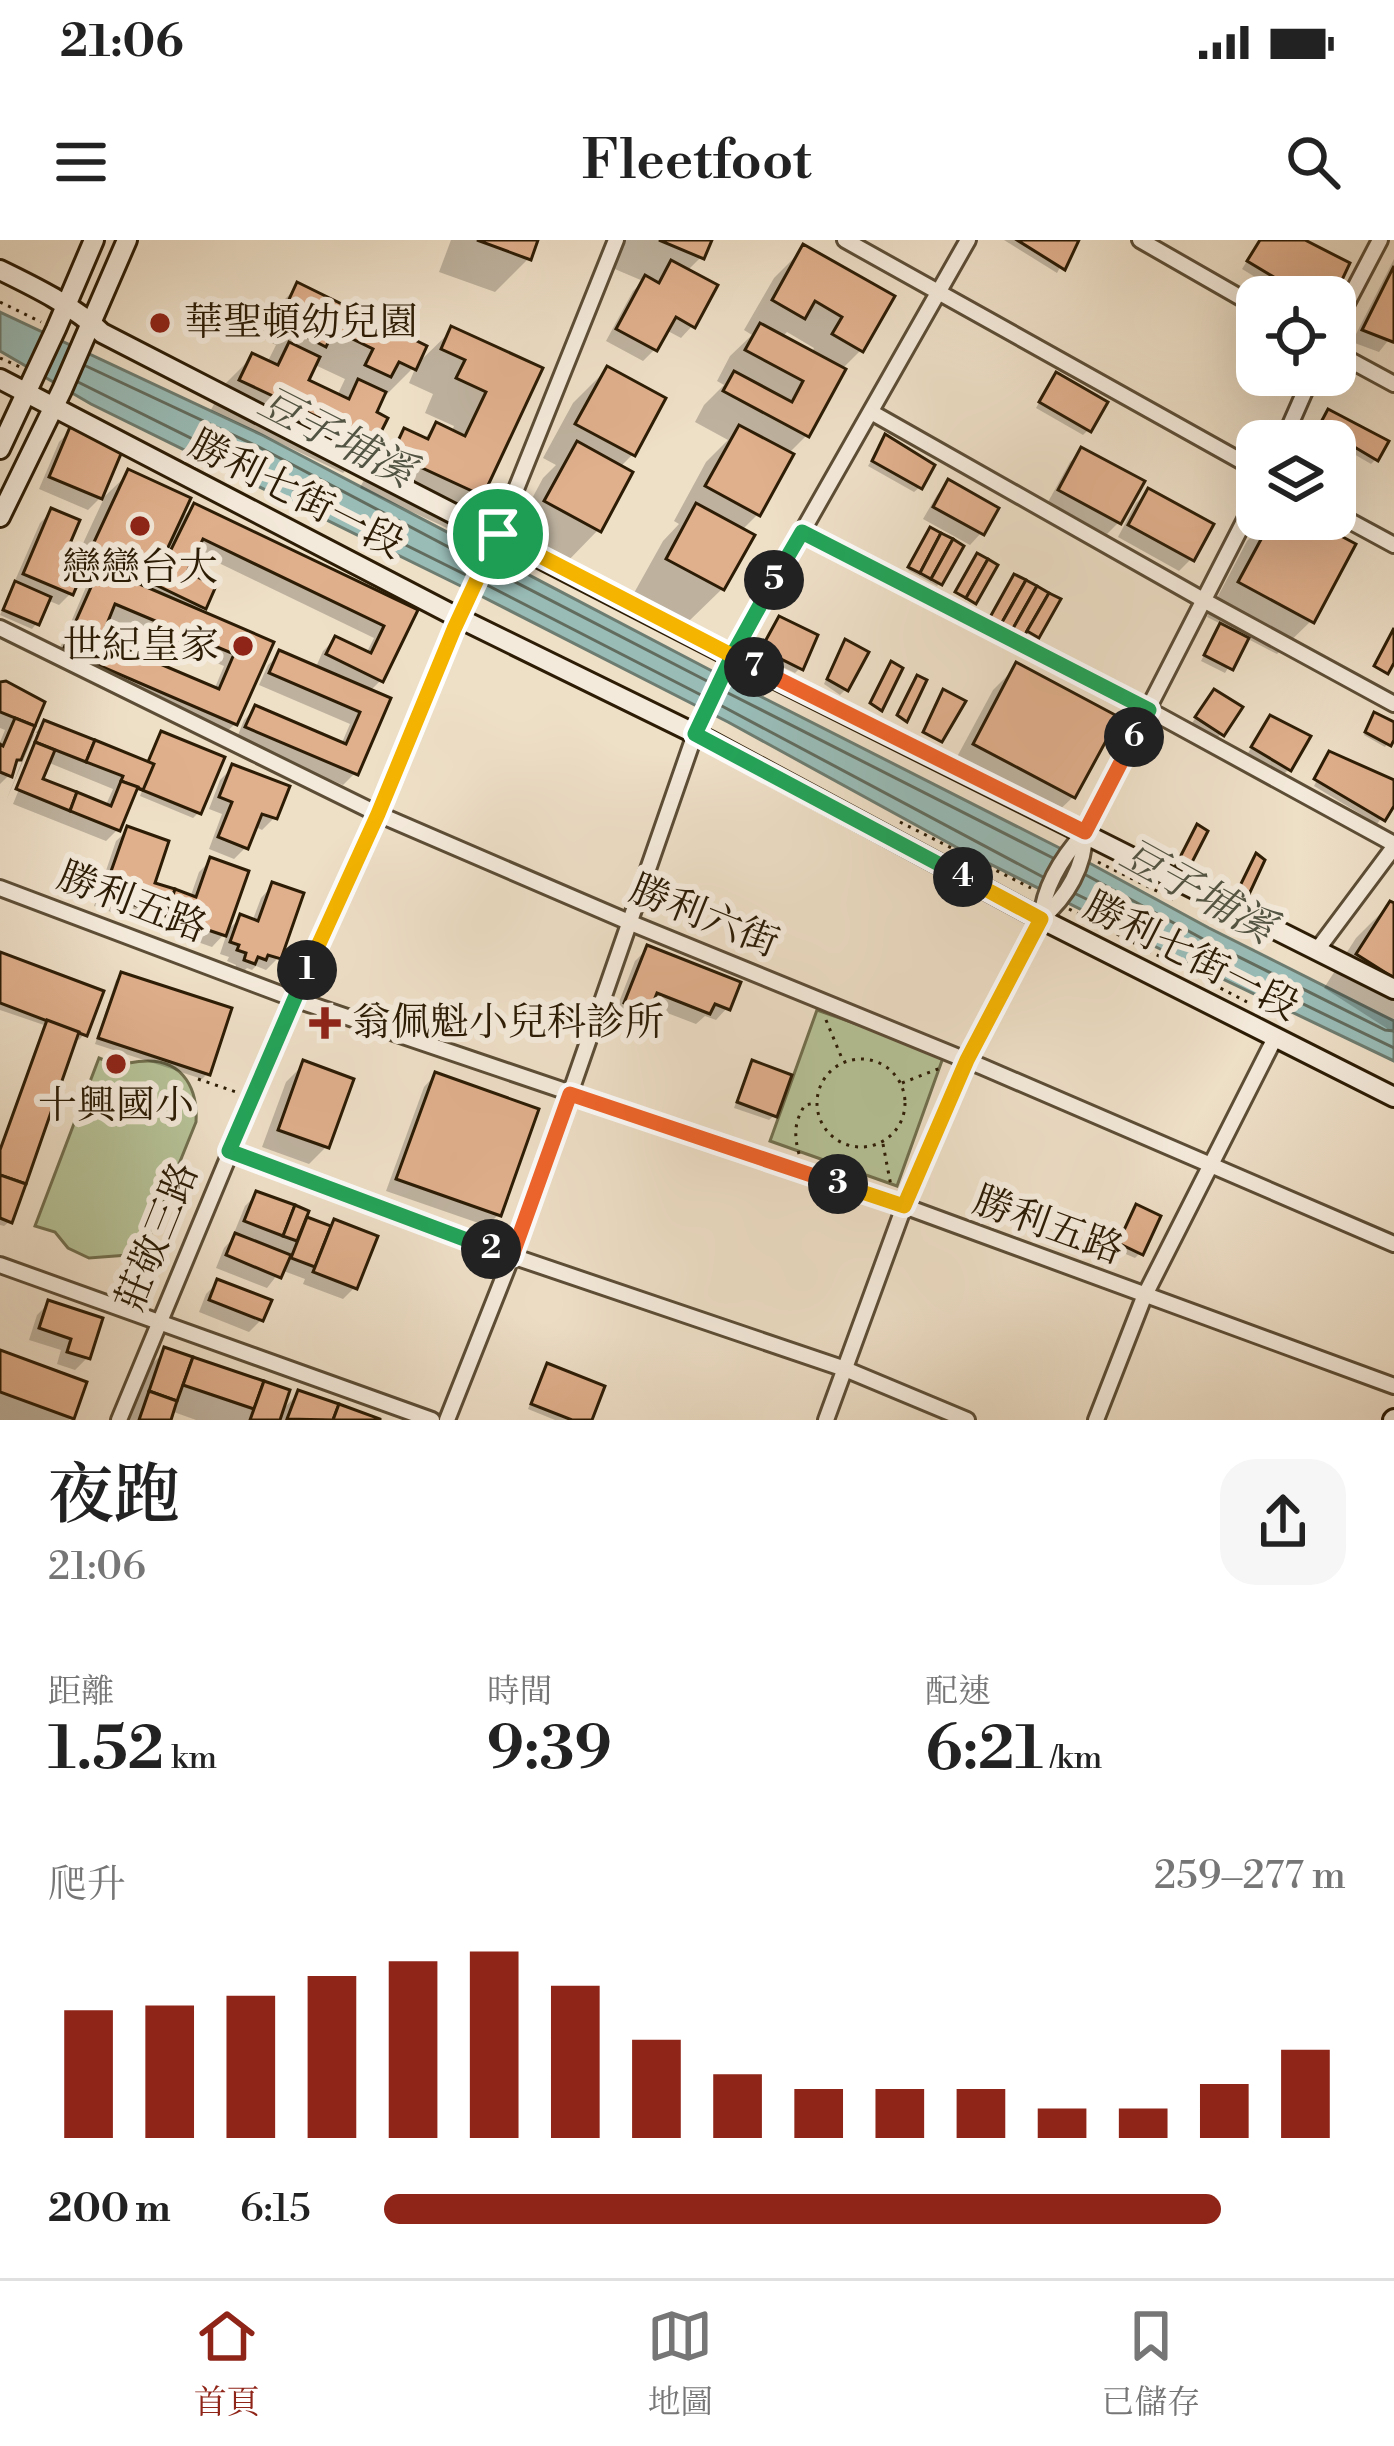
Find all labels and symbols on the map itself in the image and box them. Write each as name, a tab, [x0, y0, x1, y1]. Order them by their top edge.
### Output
place label: 華聖頓幼兒園	[184, 299, 418, 348]
marker: 華聖頓幼兒園	[147, 310, 173, 336]
water label: 豆子埔溪	[249, 376, 426, 502]
street label: 勝利七街一段	[181, 420, 411, 570]
pin	[447, 483, 549, 585]
marker: 戀戀台大	[127, 513, 153, 539]
place label: 戀戀台大	[62, 544, 218, 593]
pin: 5	[744, 550, 804, 610]
place label: 世紀皇家	[63, 622, 219, 671]
marker: 世紀皇家	[230, 633, 256, 659]
pin: 7	[724, 637, 784, 697]
pin: 6	[1104, 707, 1164, 767]
water label: 豆子埔溪	[1111, 828, 1287, 958]
pin: 4	[933, 847, 993, 907]
street label: 勝利五路	[50, 852, 214, 954]
street label: 勝利六街	[622, 865, 786, 969]
street label: 勝利七街一段	[1076, 882, 1306, 1032]
pin: 1	[277, 940, 337, 1000]
place label: 翁佩魁小兒科診所	[352, 999, 664, 1048]
marker: 翁佩魁小兒科診所	[309, 1007, 341, 1039]
marker: 十興國小	[103, 1051, 129, 1077]
place label: 十興國小	[38, 1082, 194, 1131]
pin: 3	[808, 1154, 868, 1214]
street label: 莊敬三路	[106, 1155, 210, 1319]
street label: 勝利五路	[966, 1176, 1130, 1276]
pin: 2	[461, 1219, 521, 1279]

